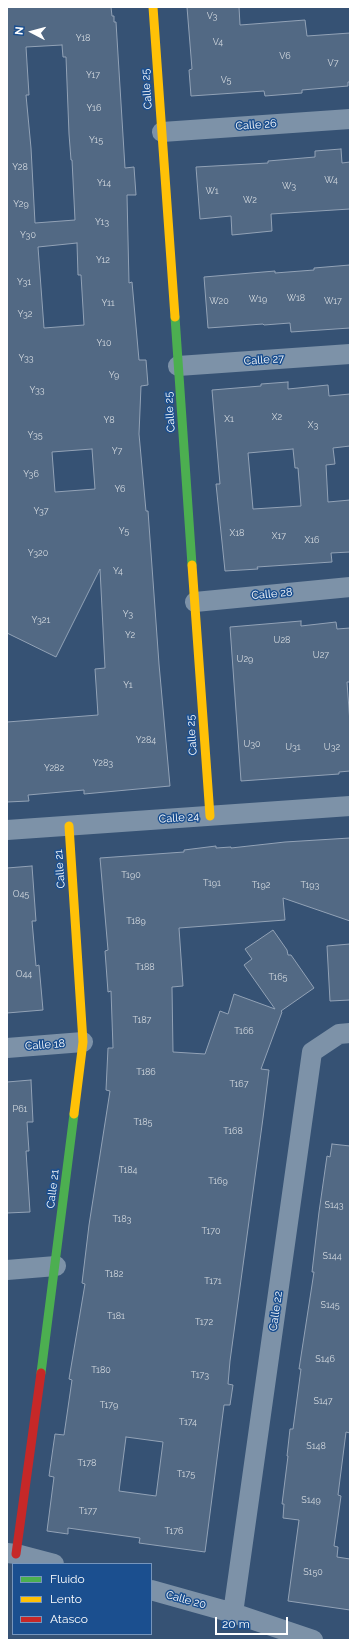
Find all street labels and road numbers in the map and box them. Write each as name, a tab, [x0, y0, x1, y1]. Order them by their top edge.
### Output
street label: Calle 25	[139, 68, 155, 110]
street label: Calle 26	[235, 117, 277, 133]
street label: Calle 27	[243, 352, 285, 368]
street label: Calle 25	[162, 391, 178, 433]
street label: Calle 28	[251, 586, 293, 602]
street label: Calle 25	[184, 714, 200, 756]
street label: Calle 24	[158, 810, 200, 826]
street label: Calle 21	[52, 849, 68, 889]
street label: Calle 18	[25, 1037, 65, 1053]
street label: Calle 21	[44, 1169, 62, 1209]
street label: Calle 22	[267, 1290, 285, 1332]
street label: Calle 20	[164, 1588, 208, 1612]

